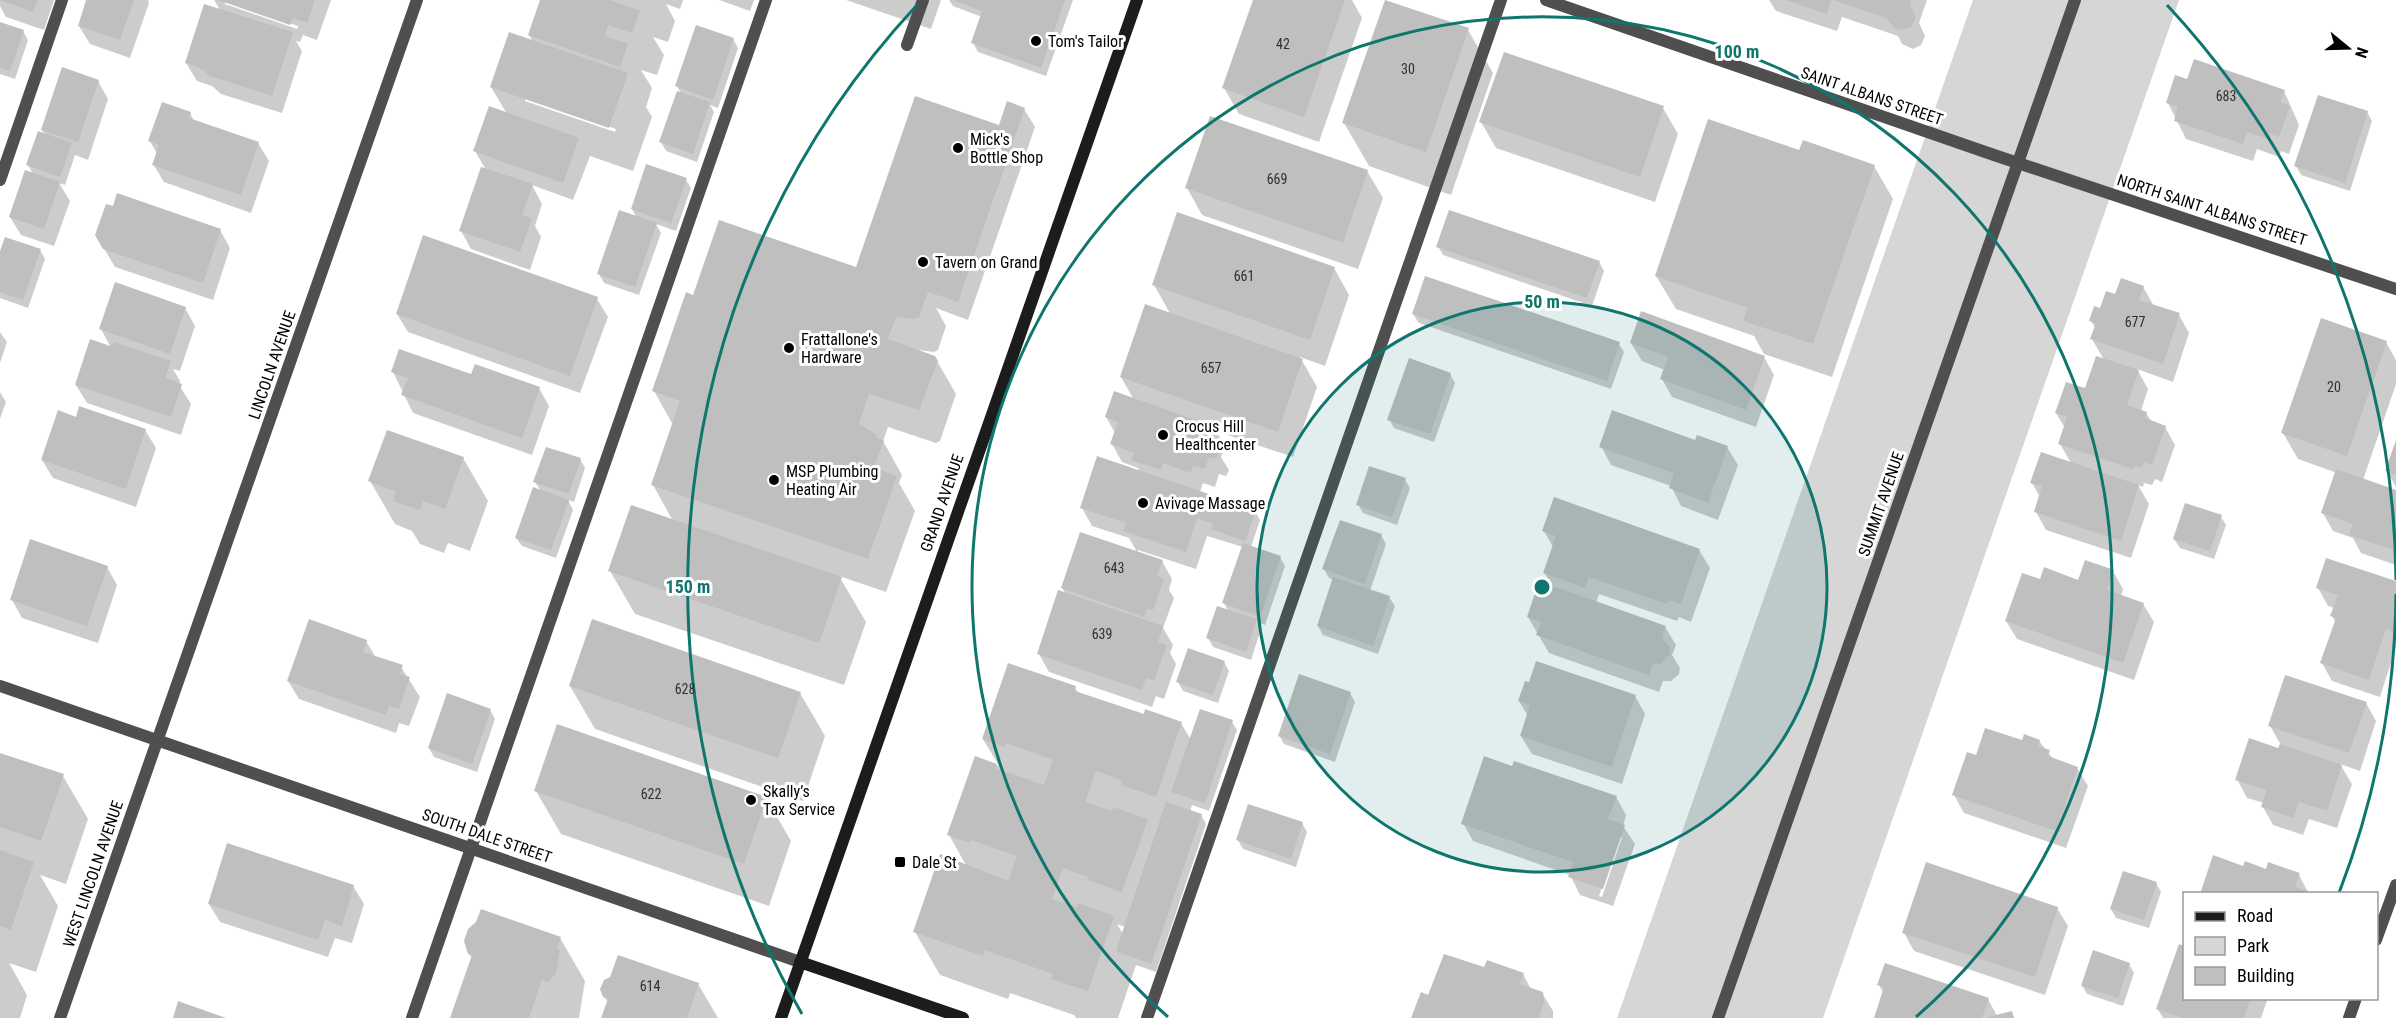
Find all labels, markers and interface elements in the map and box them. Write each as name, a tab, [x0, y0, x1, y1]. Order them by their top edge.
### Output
north arrow	[2318, 18, 2378, 78]
place label: Tom's Tailor	[1048, 32, 1123, 51]
marker: Tom's Tailor	[1029, 34, 1043, 48]
house number: 42	[1276, 36, 1290, 52]
text: 100 m	[1715, 41, 1759, 62]
text: N	[2351, 45, 2372, 60]
house number: 30	[1401, 61, 1415, 77]
street label: SAINT ALBANS STREET	[1798, 63, 1946, 129]
house number: 683	[2216, 88, 2236, 104]
place label: Mick's Bottle Shop	[970, 130, 1043, 167]
marker: Mick's Bottle Shop	[951, 141, 965, 155]
street label: NORTH SAINT ALBANS STREET	[2115, 170, 2309, 250]
house number: 669	[1267, 171, 1287, 187]
place label: Tavern on Grand	[935, 253, 1037, 272]
marker: Tavern on Grand	[916, 255, 930, 269]
house number: 661	[1234, 268, 1254, 284]
text: 50 m	[1524, 291, 1560, 312]
street label: LINCOLN AVENUE	[245, 308, 300, 422]
house number: 677	[2125, 314, 2145, 330]
place label: Frattallone's Hardware	[801, 330, 878, 367]
marker: Frattallone's Hardware	[782, 341, 796, 355]
house number: 657	[1201, 360, 1221, 376]
house number: 20	[2327, 379, 2341, 395]
place label: Crocus Hill Healthcenter	[1175, 417, 1256, 454]
marker: Crocus Hill Healthcenter	[1156, 428, 1170, 442]
street label: SUMMIT AVENUE	[1854, 449, 1908, 559]
street label: GRAND AVENUE	[916, 452, 968, 554]
place label: MSP Plumbing Heating Air	[786, 462, 878, 499]
marker: MSP Plumbing Heating Air	[767, 473, 781, 487]
place label: Avivage Massage	[1155, 494, 1265, 513]
marker: Avivage Massage	[1136, 496, 1150, 510]
house number: 643	[1104, 560, 1124, 576]
text: 150 m	[666, 576, 710, 597]
centre of rings	[1532, 577, 1552, 597]
house number: 639	[1092, 626, 1112, 642]
house number: 628	[675, 681, 695, 697]
place label: Skally’s Tax Service	[763, 782, 835, 819]
house number: 622	[641, 786, 661, 802]
marker: Skally’s Tax Service	[744, 793, 758, 807]
street label: WEST LINCOLN AVENUE	[59, 798, 127, 950]
street label: SOUTH DALE STREET	[420, 805, 554, 867]
place label: Dale St	[912, 853, 957, 872]
marker: Dale St	[893, 855, 907, 869]
legend	[2183, 892, 2378, 1000]
text: Road	[2237, 905, 2273, 926]
text: Park	[2237, 935, 2269, 956]
text: Building	[2237, 965, 2294, 986]
house number: 614	[640, 978, 660, 994]

